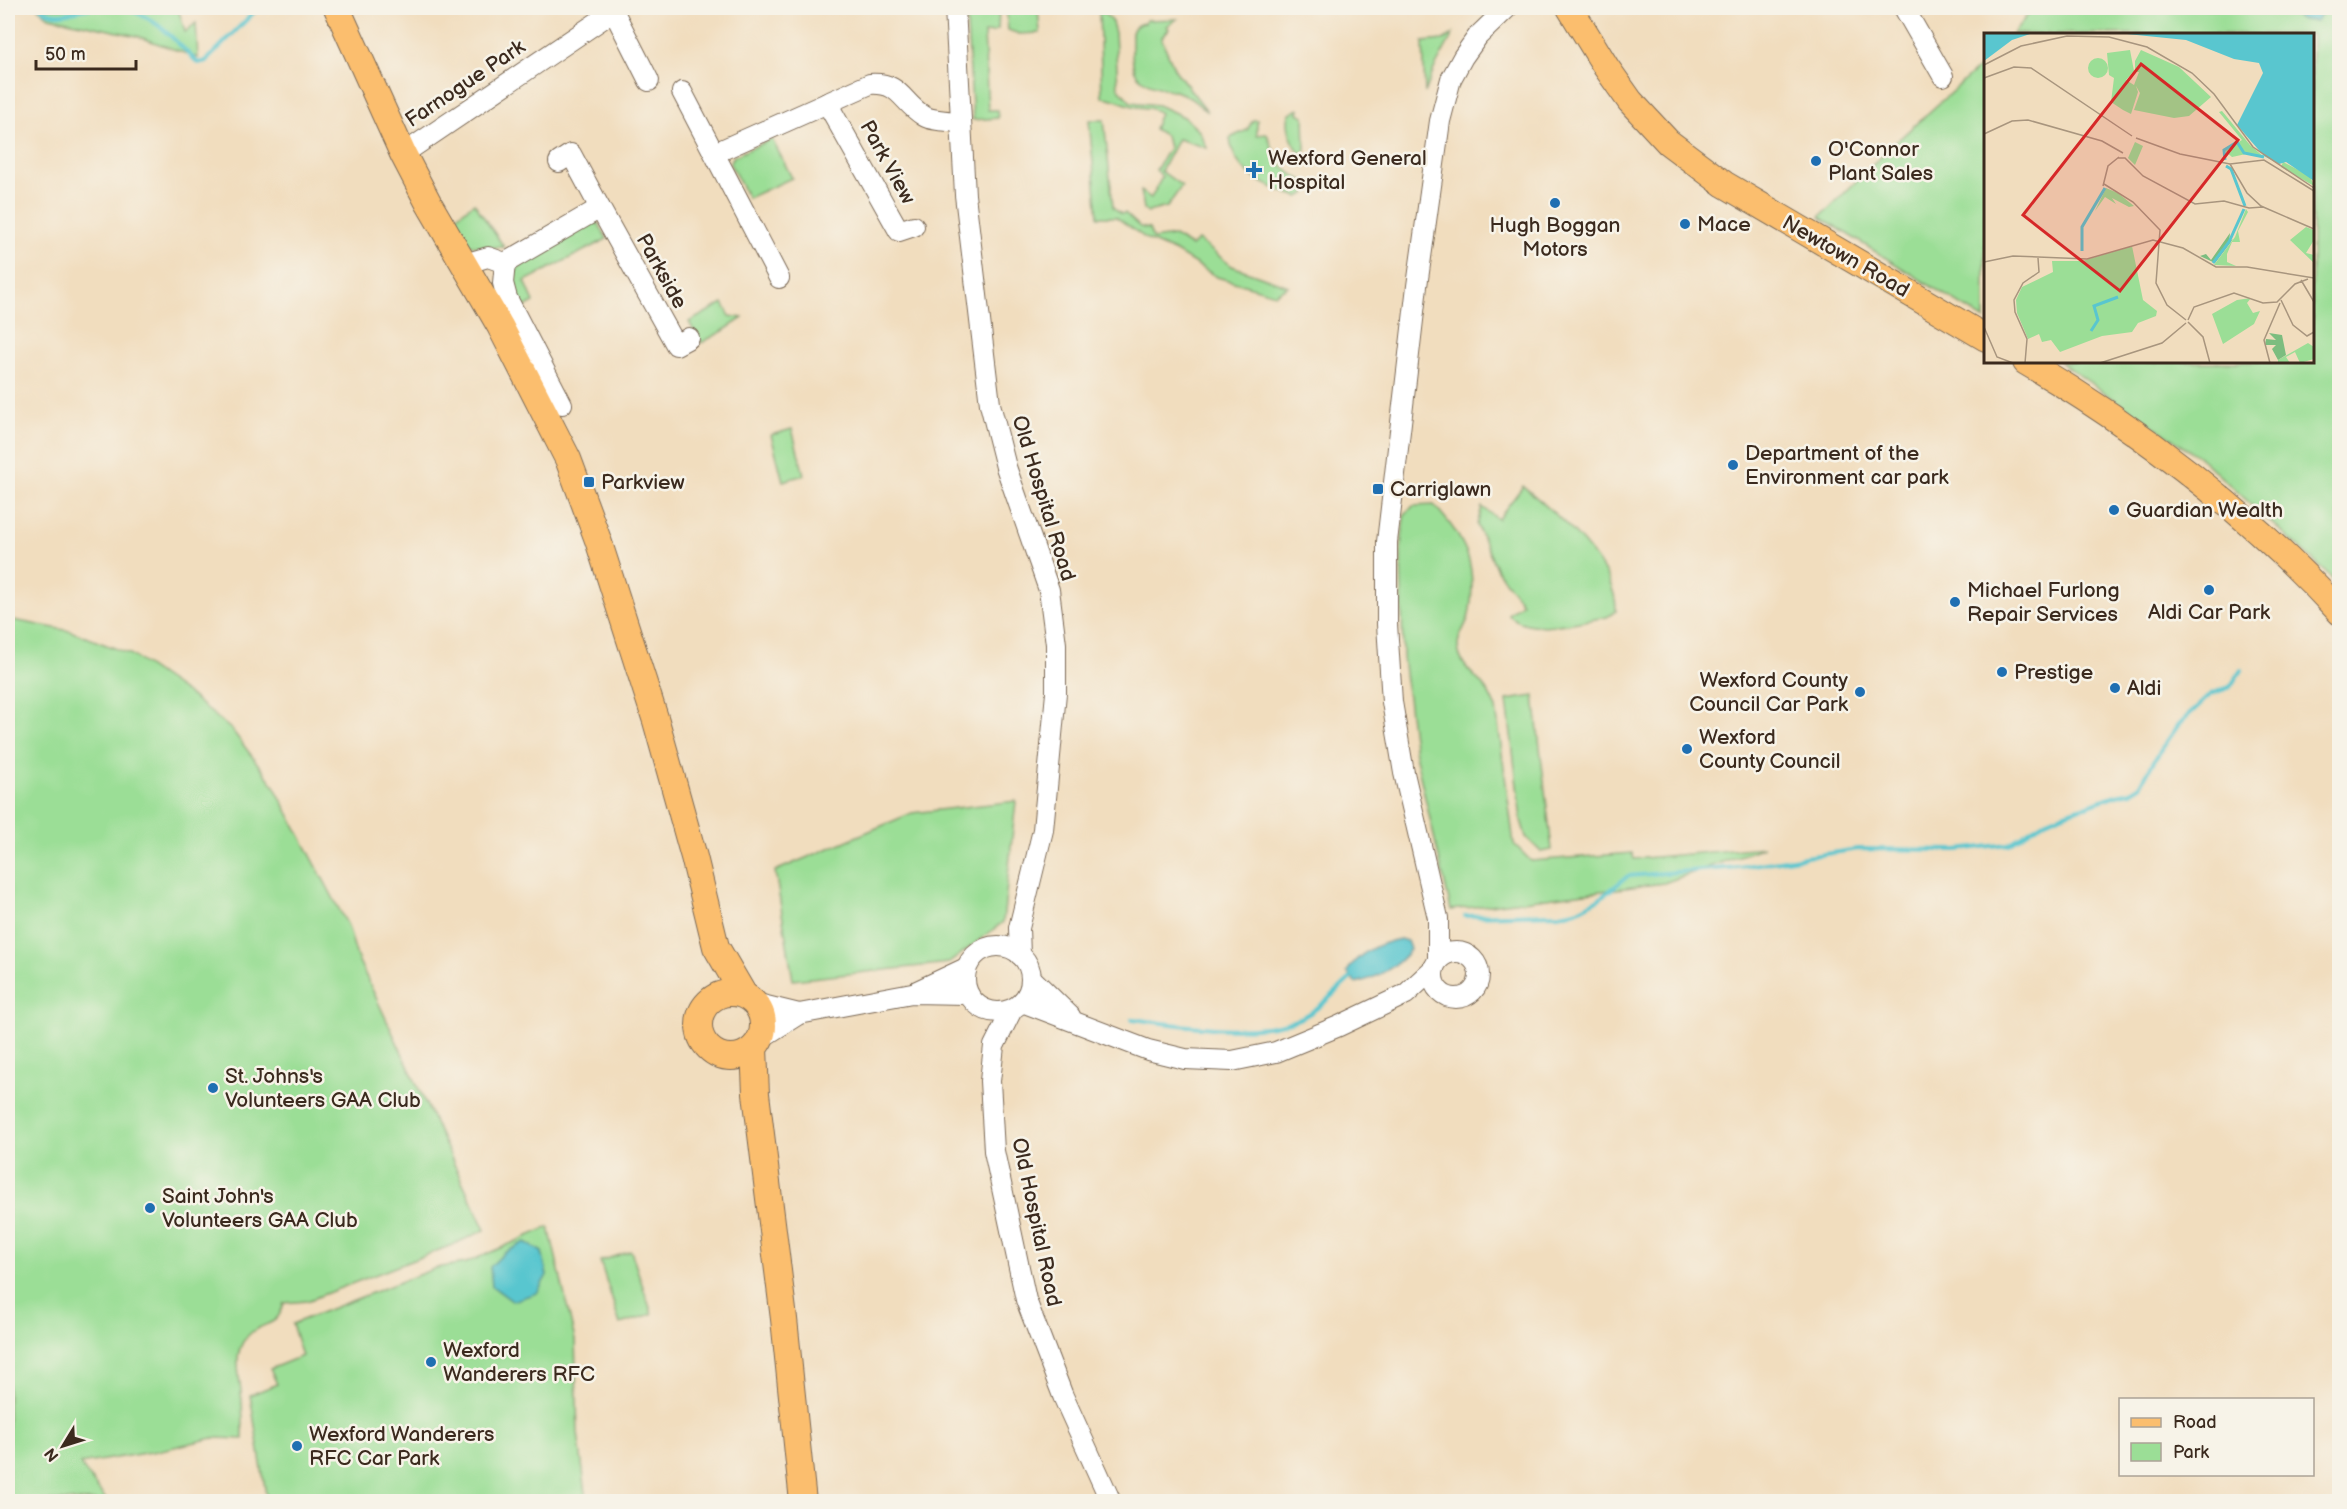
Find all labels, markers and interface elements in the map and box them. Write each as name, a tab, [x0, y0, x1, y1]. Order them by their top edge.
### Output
scale bar	[36, 33, 136, 71]
inset map	[1984, 33, 2314, 363]
street label: Farnogue Park	[401, 34, 531, 133]
text: 50 m	[45, 44, 86, 65]
street label: Park View	[854, 116, 921, 208]
place label: O'Connor Plant Sales	[1828, 137, 1933, 186]
place label: Wexford General Hospital	[1268, 146, 1427, 195]
marker: O'Connor Plant Sales	[1809, 154, 1823, 168]
marker: Wexford General Hospital	[1245, 161, 1263, 179]
marker: Hugh Boggan Motors	[1548, 196, 1562, 210]
street label: Newtown Road	[1778, 210, 1914, 303]
place label: Mace	[1697, 212, 1751, 237]
place label: Hugh Boggan Motors	[1490, 213, 1620, 262]
marker: Mace	[1678, 217, 1692, 231]
street label: Parkside	[631, 229, 692, 313]
street label: Old Hospital Road	[1006, 412, 1081, 584]
place label: Department of the Environment car park	[1745, 441, 1949, 490]
marker: Department of the Environment car park	[1726, 458, 1740, 472]
place label: Parkview	[601, 470, 685, 495]
marker: Parkview	[582, 475, 596, 489]
place label: Carriglawn	[1390, 477, 1491, 502]
marker: Carriglawn	[1371, 482, 1385, 496]
place label: Guardian Wealth	[2126, 498, 2283, 523]
marker: Guardian Wealth	[2107, 503, 2121, 517]
place label: Michael Furlong Repair Services	[1967, 578, 2120, 627]
marker: Aldi Car Park	[2202, 583, 2216, 597]
marker: Michael Furlong Repair Services	[1948, 595, 1962, 609]
place label: Aldi Car Park	[2148, 600, 2271, 625]
place label: Prestige	[2014, 660, 2093, 685]
marker: Prestige	[1995, 665, 2009, 679]
place label: Wexford County Council Car Park	[1689, 668, 1849, 717]
place label: Aldi	[2127, 676, 2161, 701]
marker: Aldi	[2108, 681, 2122, 695]
marker: Wexford County Council Car Park	[1853, 685, 1867, 699]
place label: Wexford County Council	[1699, 725, 1840, 774]
marker: Wexford County Council	[1680, 742, 1694, 756]
place label: St. Johns's Volunteers GAA Club	[225, 1064, 421, 1113]
marker: St. Johns's Volunteers GAA Club	[206, 1081, 220, 1095]
street label: Old Hospital Road	[1006, 1135, 1067, 1309]
place label: Saint John's Volunteers GAA Club	[162, 1184, 358, 1233]
marker: Saint John's Volunteers GAA Club	[143, 1201, 157, 1215]
place label: Wexford Wanderers RFC	[443, 1338, 595, 1387]
marker: Wexford Wanderers RFC	[424, 1355, 438, 1369]
legend	[2119, 1398, 2314, 1476]
text: Road	[2173, 1412, 2217, 1433]
north arrow	[33, 1416, 93, 1476]
place label: Wexford Wanderers RFC Car Park	[309, 1422, 494, 1471]
marker: Wexford Wanderers RFC Car Park	[290, 1439, 304, 1453]
text: Park	[2173, 1442, 2209, 1463]
text: N	[41, 1444, 64, 1465]

